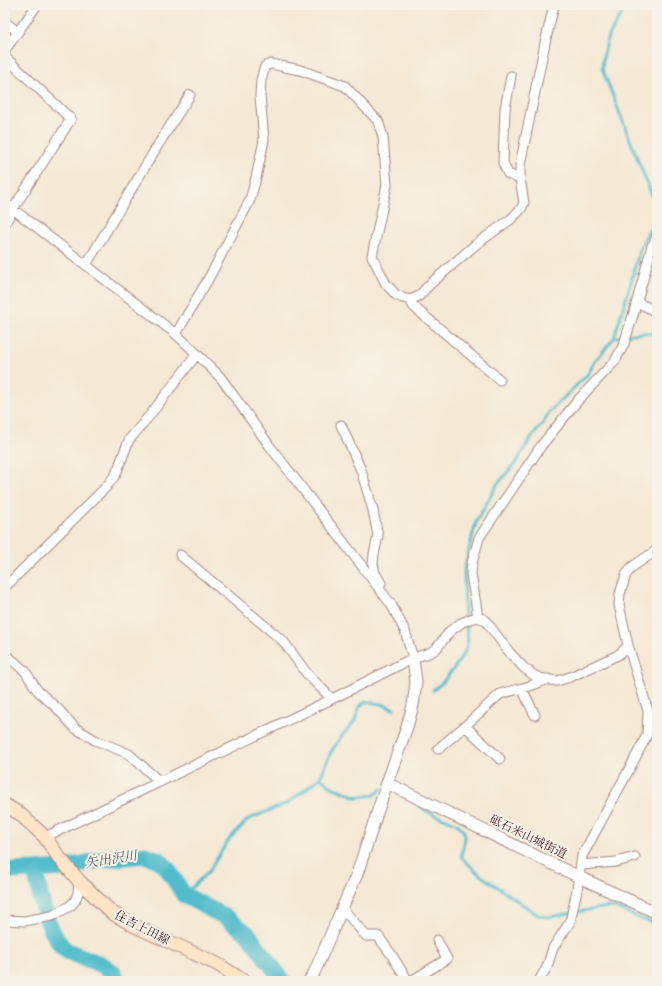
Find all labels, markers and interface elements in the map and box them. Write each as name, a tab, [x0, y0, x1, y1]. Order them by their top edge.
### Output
street label: 砥石米山城街道	[487, 812, 569, 862]
water label: 矢出沢川	[84, 847, 140, 872]
street label: 住吉上田線	[112, 908, 172, 948]

